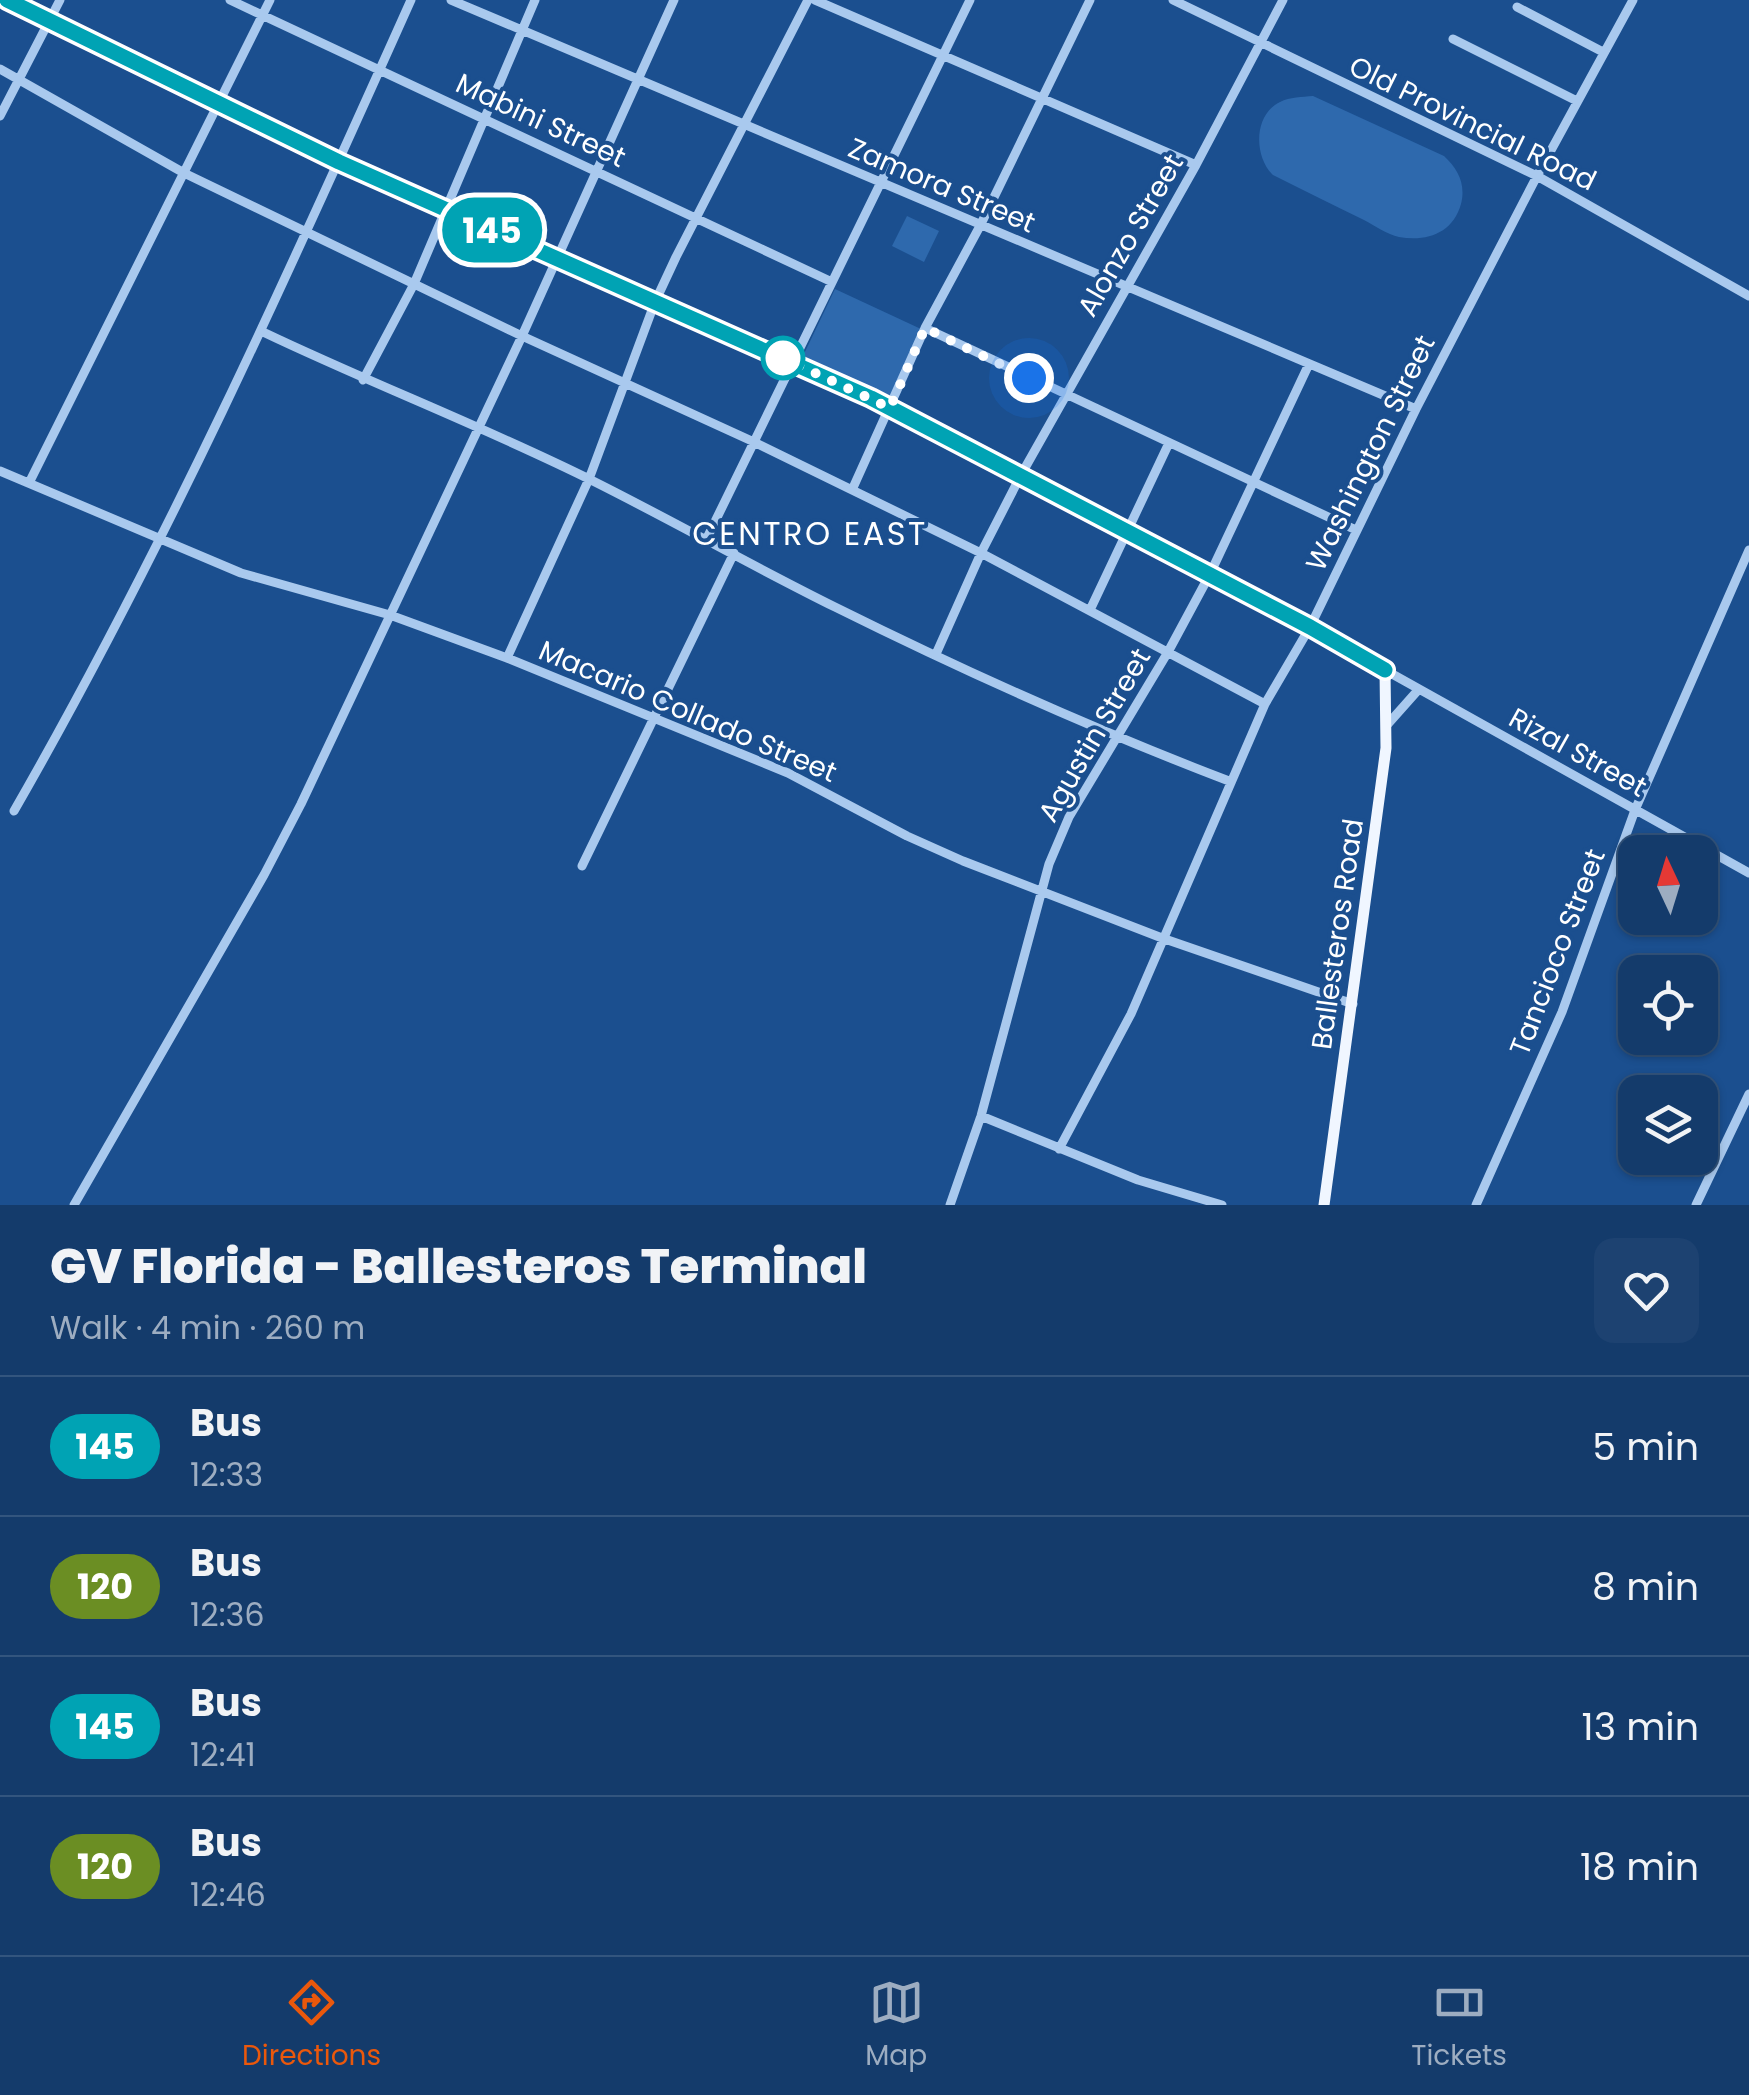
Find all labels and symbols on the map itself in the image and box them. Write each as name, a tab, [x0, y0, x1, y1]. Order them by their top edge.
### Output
street label: Old Provincial Road	[1343, 47, 1603, 200]
street label: Mabini Street	[450, 64, 632, 177]
street label: Zamora Street	[842, 129, 1041, 242]
street label: Alonzo Street	[1068, 147, 1193, 324]
line badge: 145	[434, 198, 550, 262]
street label: Washington Street	[1296, 329, 1445, 578]
unlabelled marker	[762, 337, 804, 379]
your location	[1004, 353, 1054, 403]
district label: CENTRO EAST	[692, 511, 928, 556]
street label: Macario Collado Street	[533, 631, 843, 792]
street label: Agustin Street	[1029, 641, 1160, 829]
street label: Rizal Street	[1502, 699, 1654, 806]
street label: Ballesteros Road	[1302, 816, 1373, 1052]
north arrow	[1618, 835, 1718, 935]
street label: Tancioco Street	[1500, 843, 1615, 1061]

